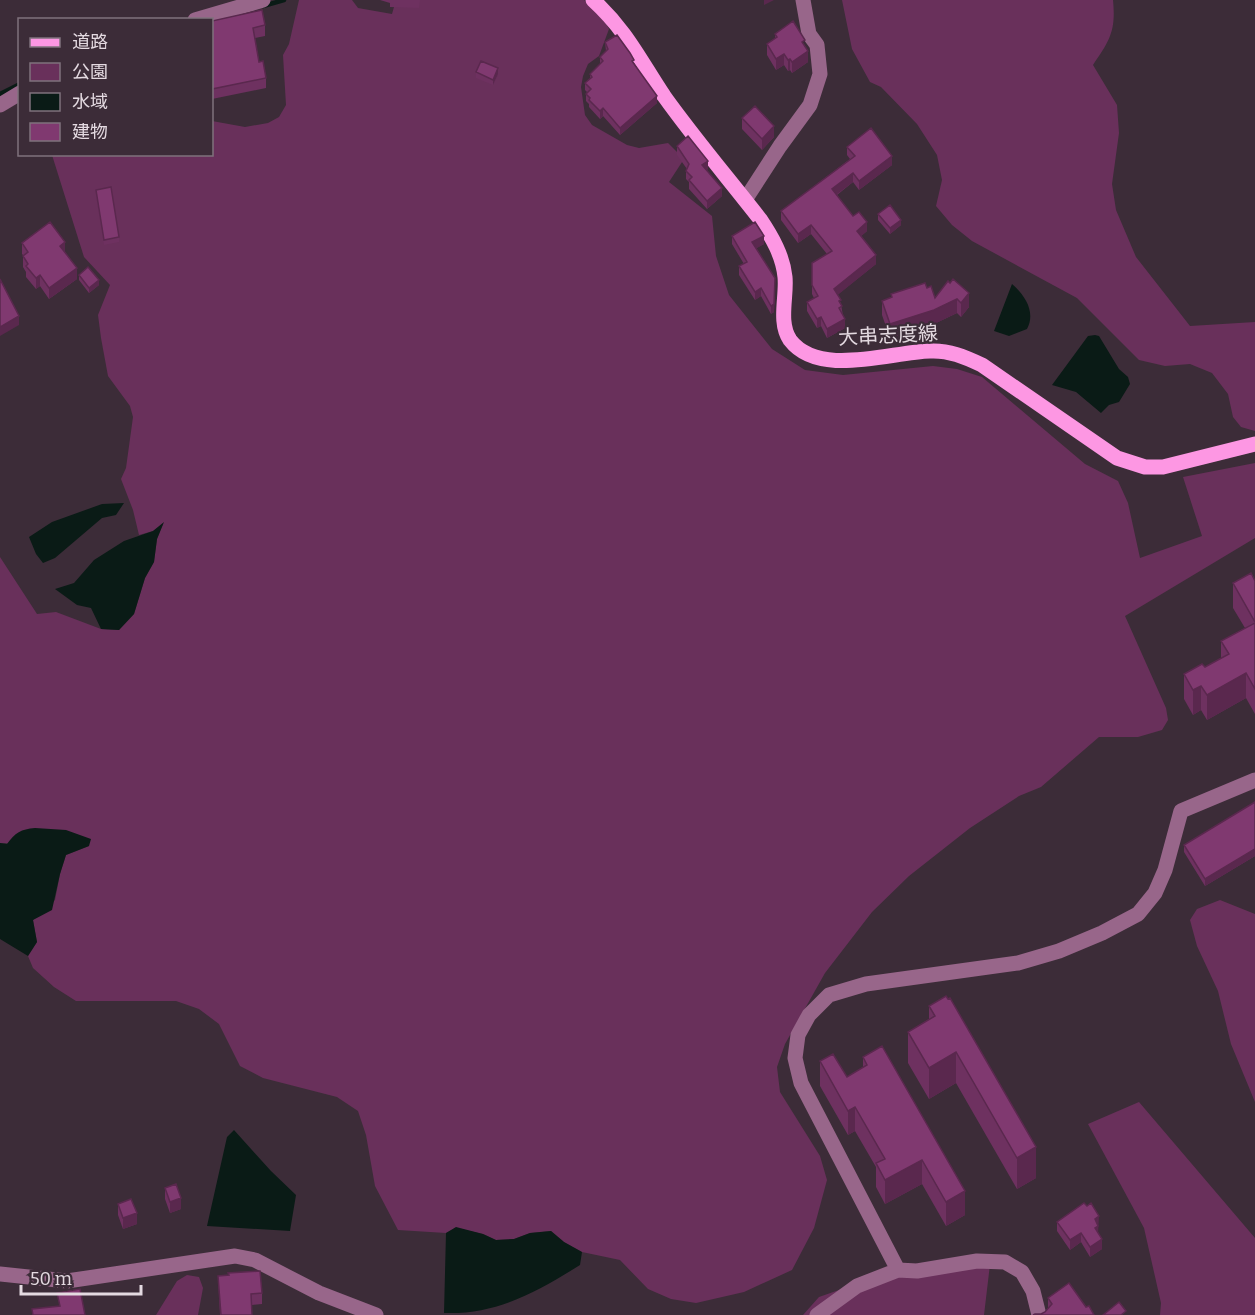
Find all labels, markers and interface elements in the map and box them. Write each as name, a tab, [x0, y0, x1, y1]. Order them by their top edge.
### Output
legend	[18, 18, 213, 156]
text: 道路	[72, 31, 108, 53]
text: 公園	[72, 61, 108, 83]
text: 水域	[72, 91, 108, 113]
text: 建物	[72, 121, 108, 143]
street label: 大串志度線	[837, 320, 939, 350]
scale bar	[21, 1258, 141, 1296]
text: 50 m	[30, 1268, 72, 1290]

